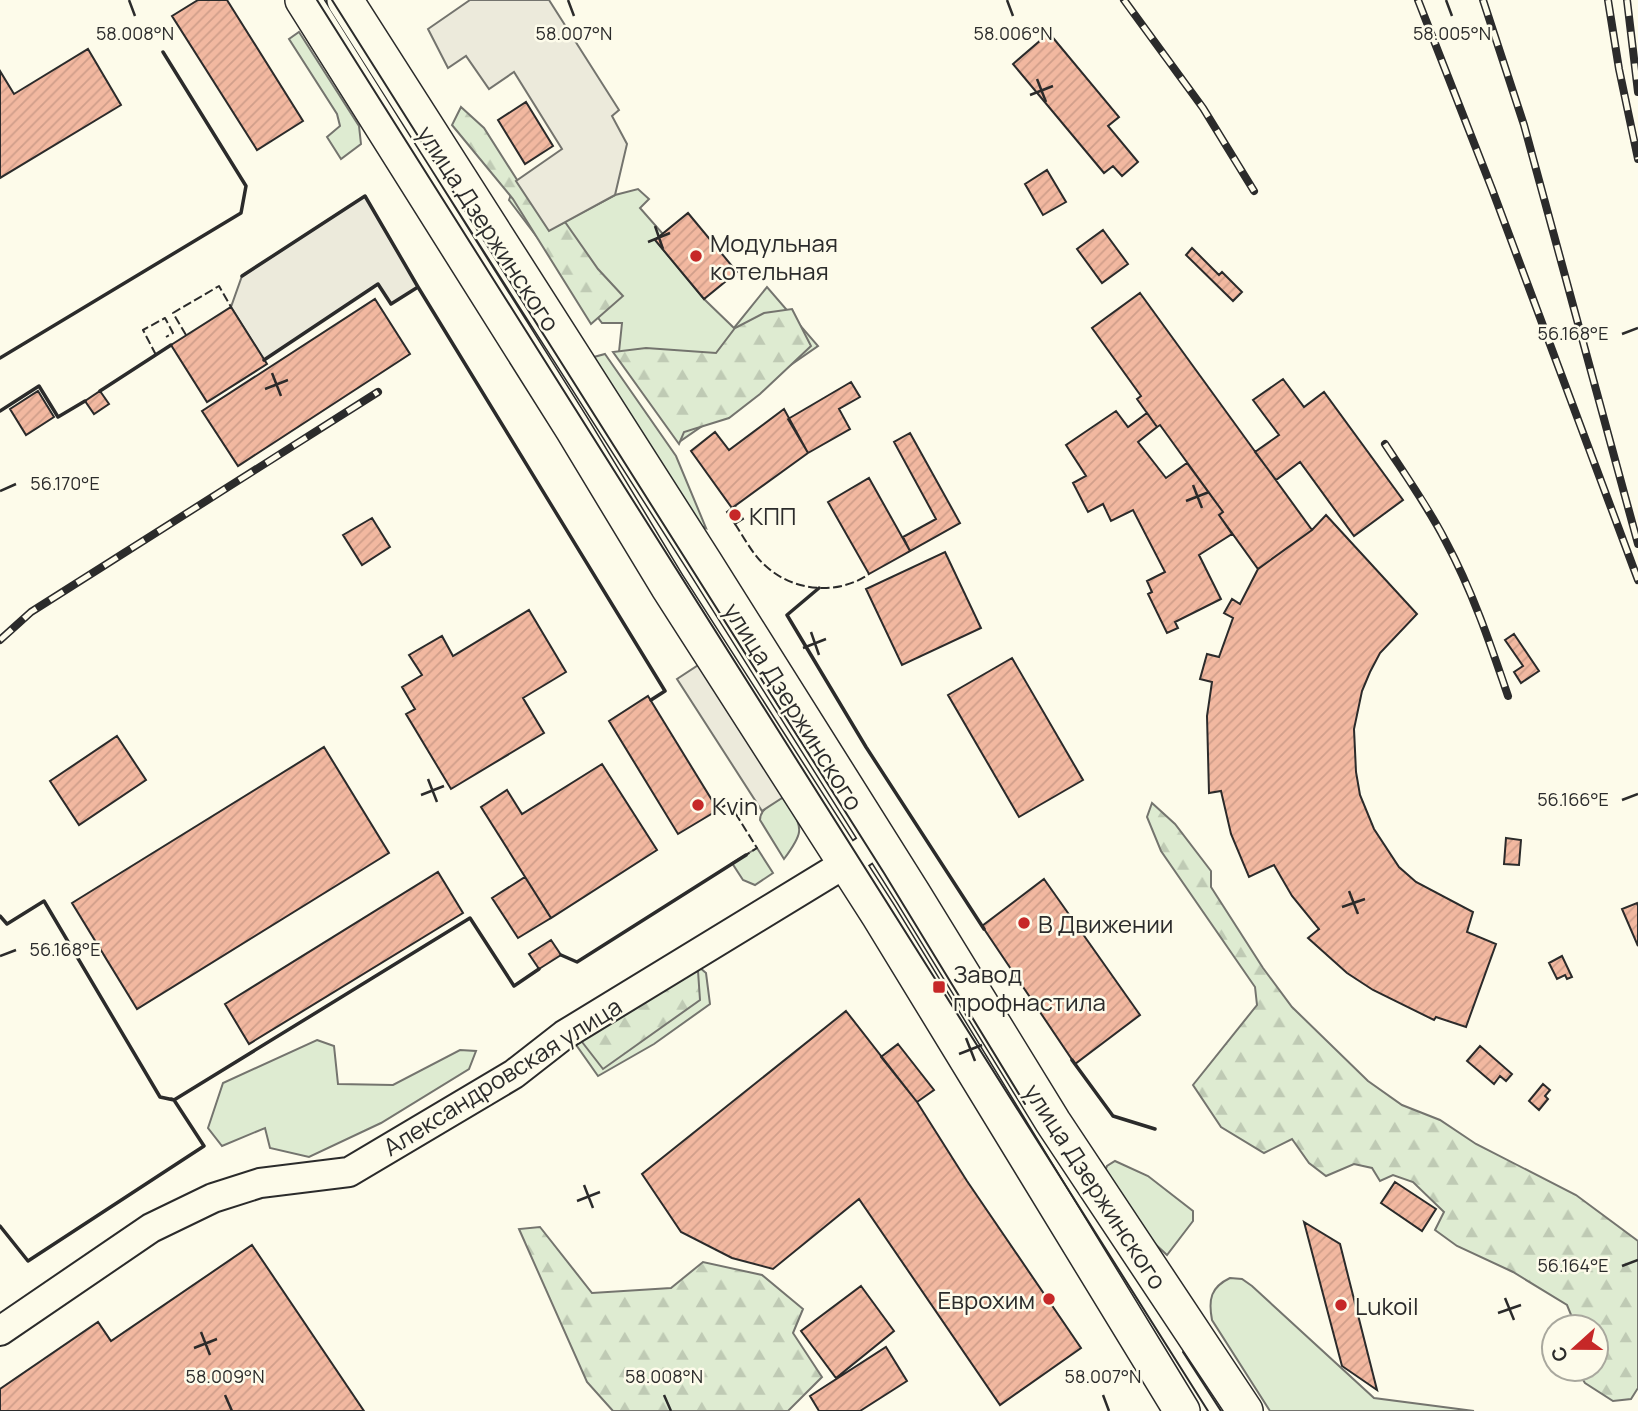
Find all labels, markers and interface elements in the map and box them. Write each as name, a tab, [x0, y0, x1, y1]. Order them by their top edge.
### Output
text: 58.008°N	[96, 21, 174, 45]
text: 58.007°N	[536, 21, 612, 45]
text: 58.006°N	[974, 21, 1052, 45]
text: 58.005°N	[1413, 21, 1491, 45]
street label: улица Дзержинского	[410, 119, 568, 337]
place label: Модульная котельная	[710, 226, 838, 287]
marker: Модульная котельная	[688, 248, 704, 264]
text: 56.168°E	[1538, 321, 1608, 345]
text: 56.170°E	[30, 471, 100, 495]
place label: КПП	[749, 499, 796, 532]
marker: КПП	[727, 507, 743, 523]
street label: улица Дзержинского	[717, 596, 871, 816]
text: 56.166°E	[1537, 787, 1609, 811]
place label: Kvin	[712, 789, 758, 822]
marker: Kvin	[690, 797, 706, 813]
place label: В Движении	[1038, 907, 1174, 940]
marker: В Движении	[1016, 915, 1032, 931]
text: 56.168°E	[30, 937, 100, 961]
place label: Завод профнастила	[953, 957, 1106, 1018]
marker: Завод профнастила	[931, 979, 947, 995]
street label: Александровская улица	[376, 989, 628, 1163]
street label: улица Дзержинского	[1017, 1077, 1175, 1295]
text: 56.164°E	[1537, 1253, 1609, 1277]
place label: Еврохим	[937, 1283, 1035, 1316]
place label: Lukoil	[1355, 1289, 1419, 1322]
marker: Еврохим	[1041, 1291, 1057, 1307]
marker: Lukoil	[1333, 1297, 1349, 1313]
north arrow	[1540, 1313, 1610, 1383]
text: С	[1544, 1343, 1574, 1365]
text: 58.009°N	[186, 1364, 264, 1388]
text: 58.008°N	[625, 1364, 703, 1388]
text: 58.007°N	[1065, 1364, 1141, 1388]

